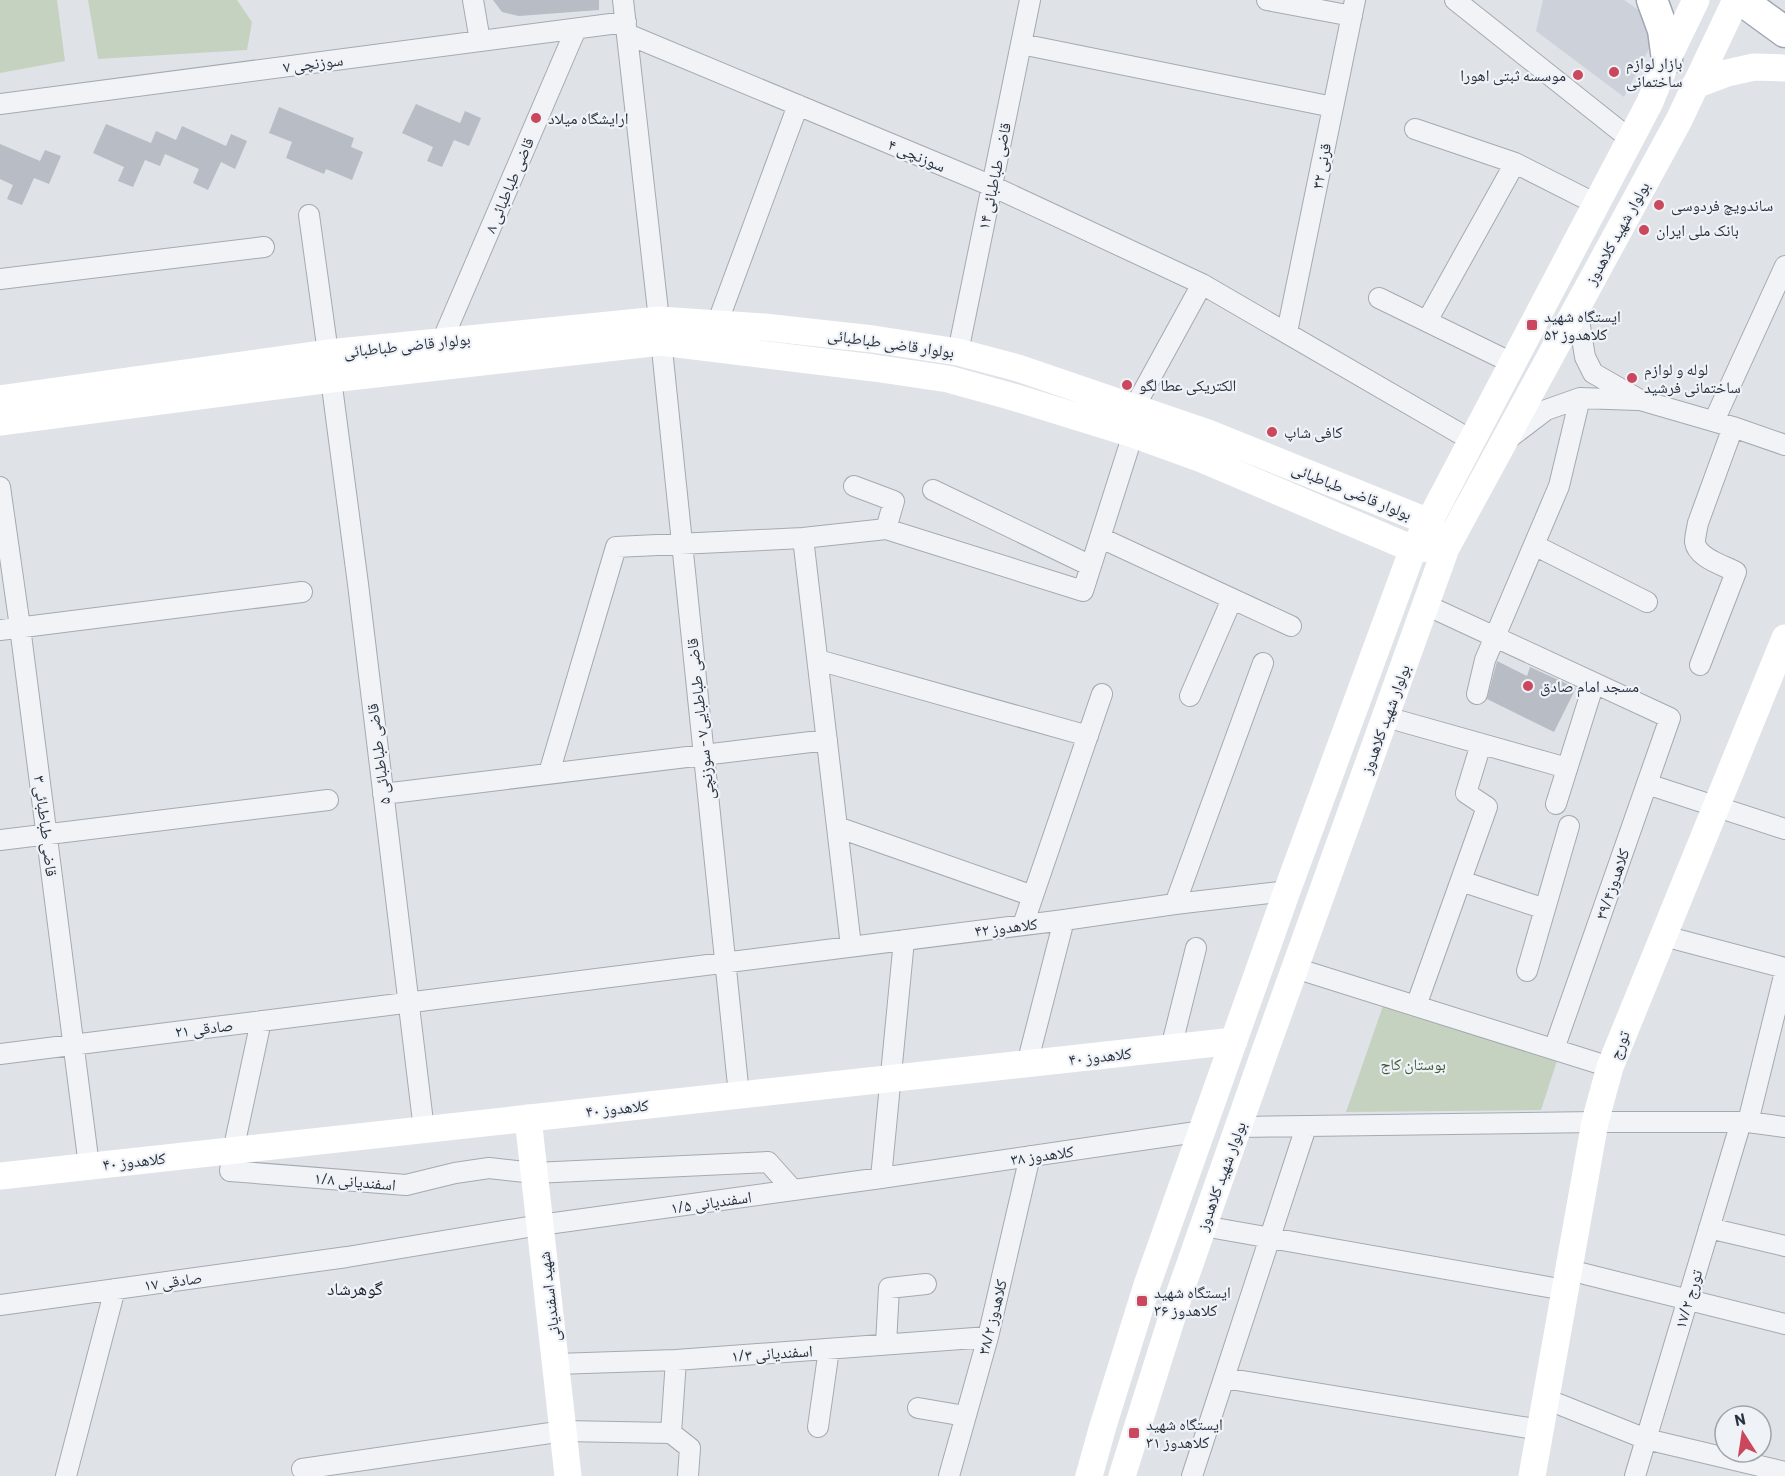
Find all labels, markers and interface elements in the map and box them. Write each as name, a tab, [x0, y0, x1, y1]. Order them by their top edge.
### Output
street label: سوزنچی ۷	[282, 49, 344, 78]
place label: بازار لوازم ساختمانی	[1626, 53, 1683, 92]
place label: موسسه ثبتی اهورا	[1460, 65, 1566, 86]
marker: بازار لوازم ساختمانی	[1607, 65, 1621, 79]
marker: موسسه ثبتی اهورا	[1571, 68, 1585, 82]
place label: ارايشگاه ميلاد	[548, 108, 628, 128]
marker: ارايشگاه ميلاد	[529, 111, 543, 125]
street label: قاضی طباطبائی ۱۴	[973, 121, 1016, 232]
street label: قاضی طباطبائی ۸	[480, 134, 539, 236]
street label: سوزنچی ۴	[885, 134, 949, 177]
street label: قرنی ۳۲	[1307, 141, 1336, 191]
street label: بولوار شهید کلاهدوز	[1580, 178, 1654, 289]
place label: ساندویچ فردوسی	[1671, 195, 1773, 216]
marker: ساندویچ فردوسی	[1652, 198, 1666, 212]
place label: بانک ملی ایران	[1656, 220, 1739, 241]
marker: بانک ملی ایران	[1637, 223, 1651, 237]
place label: ایستگاه شهید کلاهدوز ۵۲	[1544, 306, 1621, 344]
marker: ایستگاه شهید کلاهدوز ۵۲	[1525, 318, 1539, 332]
street label: بولوار قاضی طباطبائی	[826, 324, 955, 363]
street label: بولوار قاضی طباطبائی	[343, 328, 472, 363]
place label: لوله و لوازم ساختمانی فرشید	[1644, 359, 1741, 398]
marker: لوله و لوازم ساختمانی فرشید	[1625, 371, 1639, 385]
place label: الکتریکی عطا لگو	[1139, 375, 1236, 396]
marker: الکتریکی عطا لگو	[1120, 378, 1134, 392]
place label: کافی شاپ	[1284, 422, 1343, 443]
marker: کافی شاپ	[1265, 425, 1279, 439]
street label: بولوار قاضی طباطبائی	[1289, 458, 1415, 525]
street label: قاضی طباطبایی۷ - سوزنچی	[682, 637, 719, 801]
street label: بولوار شهید کلاهدوز	[1356, 662, 1414, 777]
place label: مسجد امام صادق	[1540, 676, 1639, 697]
marker: مسجد امام صادق	[1521, 679, 1535, 693]
street label: قاضی طباطبائی ۵	[362, 702, 395, 806]
street label: قاضی طباطبائی ۳	[29, 774, 62, 878]
street label: کلاهدوز۳۹/۴	[1591, 846, 1634, 922]
street label: کلاهدوز ۴۲	[973, 913, 1039, 941]
street label: صادقی ۲۱	[174, 1015, 234, 1042]
street label: تورج	[1604, 1027, 1635, 1063]
street label: کلاهدوز ۴۰	[1067, 1043, 1133, 1069]
park label: بوستان کاج	[1380, 1054, 1446, 1075]
street label: کلاهدوز ۴۰	[584, 1095, 650, 1121]
street label: بولوار شهید کلاهدوز	[1192, 1119, 1250, 1234]
street label: کلاهدوز ۳۸	[1009, 1141, 1075, 1169]
street label: کلاهدوز ۴۰	[101, 1148, 167, 1174]
street label: اسفندیانی ۱/۸	[313, 1167, 397, 1196]
street label: اسفندیانی ۱/۵	[669, 1186, 753, 1219]
street label: شهید اسفندیانی	[534, 1251, 565, 1343]
street label: صادقی ۱۷	[143, 1267, 204, 1296]
street label: تورج ۱۷/۲	[1670, 1267, 1707, 1331]
district label: گوهرشاد	[327, 1277, 384, 1299]
street label: کلاهدوز ۳۸/۲	[973, 1277, 1011, 1357]
place label: ایستگاه شهید کلاهدوز ۳۶	[1154, 1282, 1231, 1320]
marker: ایستگاه شهید کلاهدوز ۳۶	[1135, 1294, 1149, 1308]
street label: اسفندیانی ۱/۳	[731, 1340, 814, 1367]
north arrow	[1713, 1404, 1773, 1464]
text: N	[1733, 1408, 1747, 1429]
place label: ایستگاه شهید کلاهدوز ۳۱	[1146, 1414, 1223, 1452]
marker: ایستگاه شهید کلاهدوز ۳۱	[1127, 1426, 1141, 1440]

